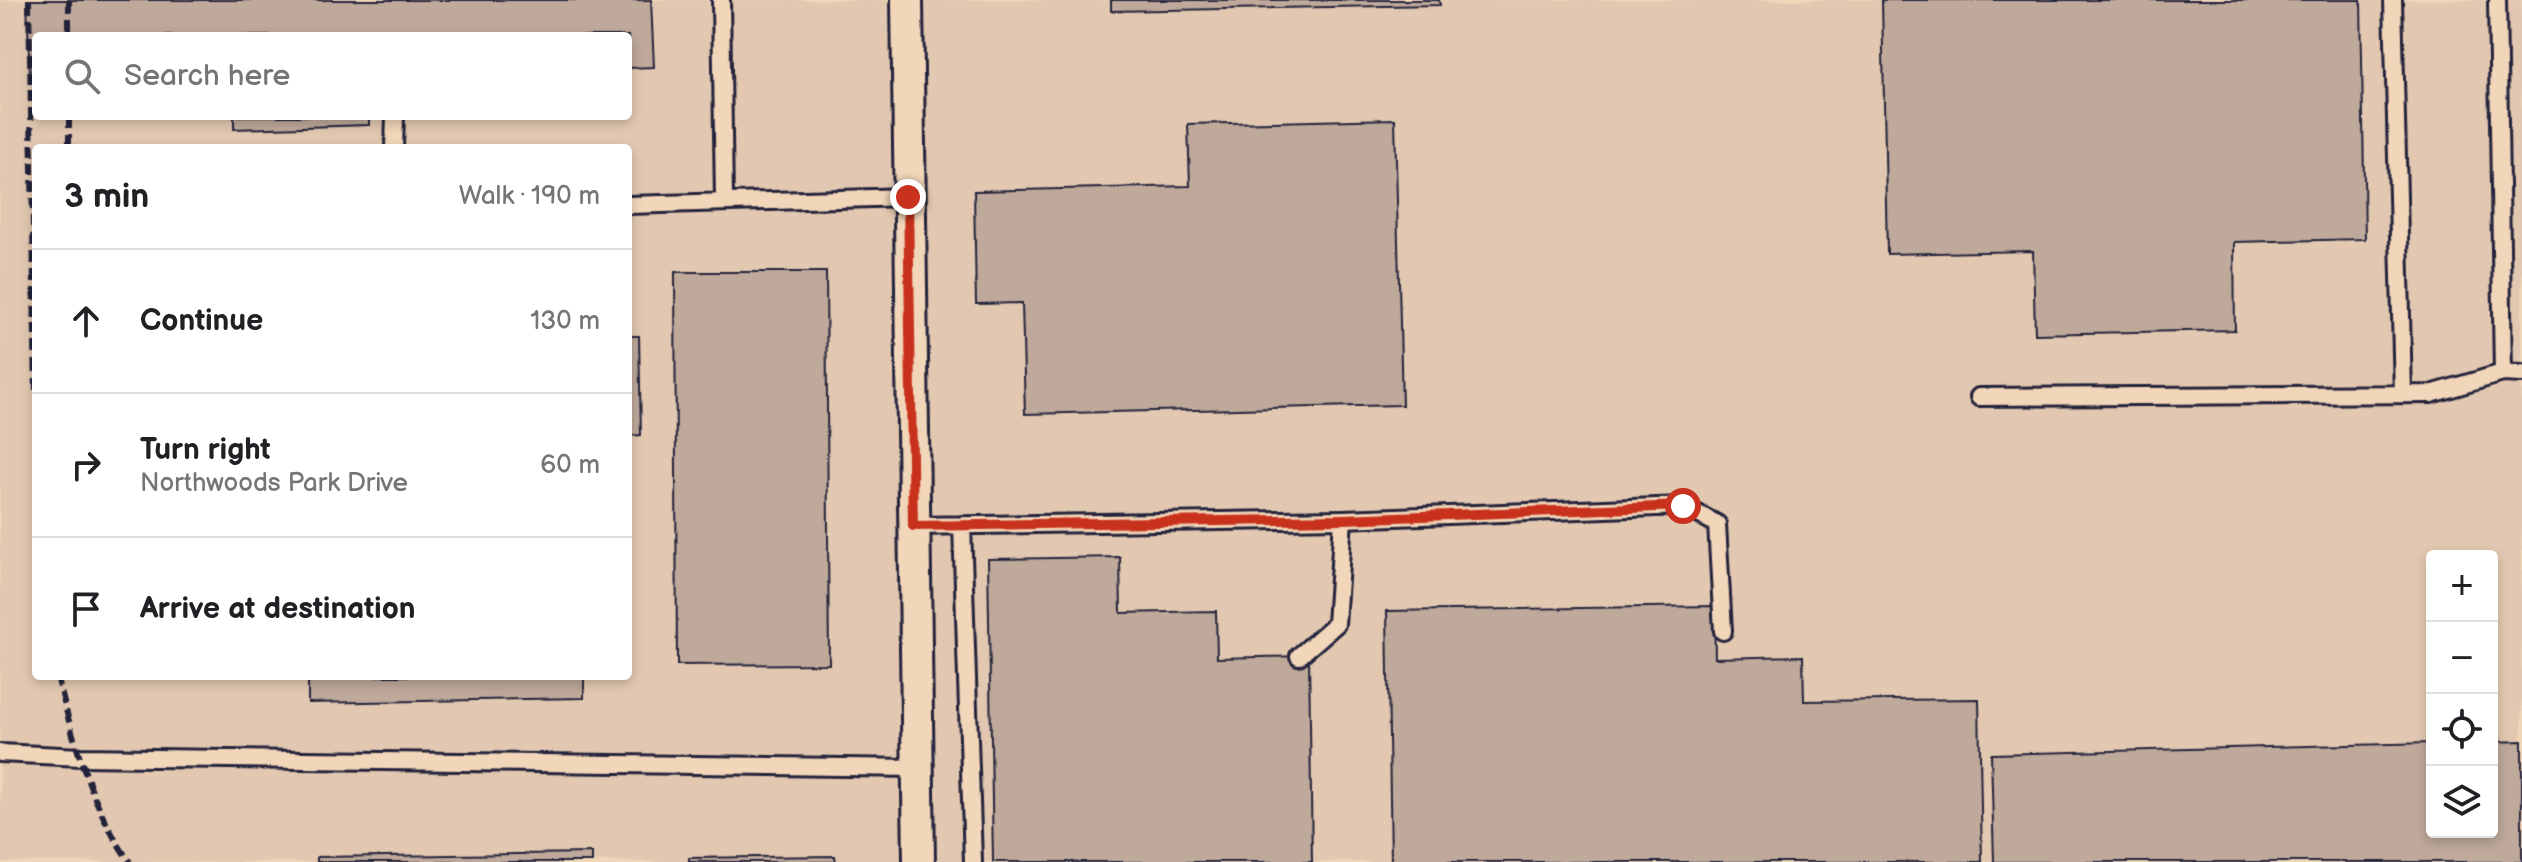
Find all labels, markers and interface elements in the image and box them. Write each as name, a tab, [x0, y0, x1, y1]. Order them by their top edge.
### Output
search box	[32, 32, 632, 120]
icon: search	[60, 54, 104, 98]
text: Search here	[124, 58, 290, 94]
text: 3 min	[64, 176, 149, 217]
route end	[890, 179, 926, 215]
text: Walk · 190 m	[459, 181, 600, 212]
icon: ahead	[64, 299, 108, 343]
text: Continue	[140, 303, 263, 339]
text: 130 m	[530, 306, 600, 337]
text: Turn right	[140, 432, 271, 468]
icon: right	[64, 443, 108, 487]
text: 60 m	[540, 450, 600, 481]
text: Northwoods Park Drive	[140, 468, 408, 499]
route start	[1665, 488, 1701, 524]
map controls	[2426, 550, 2498, 838]
button: +	[2426, 550, 2498, 622]
icon: arrive	[64, 587, 108, 631]
text: Arrive at destination	[140, 591, 416, 627]
button: −	[2426, 622, 2498, 694]
button: locate	[2426, 694, 2498, 766]
button: layers	[2426, 766, 2498, 838]

